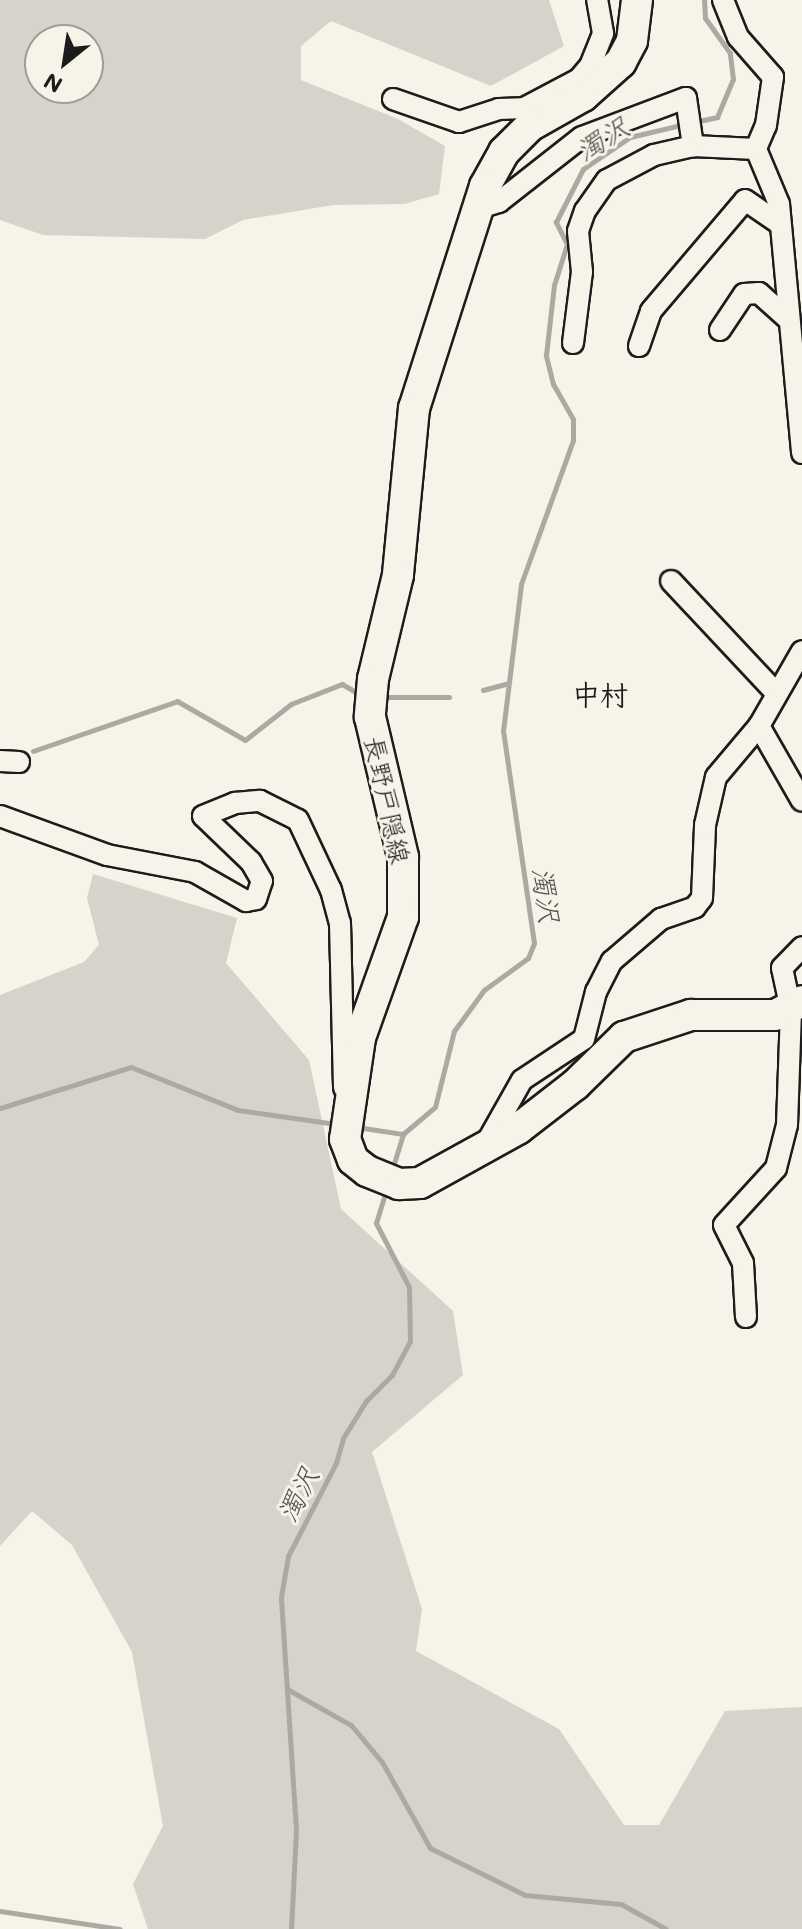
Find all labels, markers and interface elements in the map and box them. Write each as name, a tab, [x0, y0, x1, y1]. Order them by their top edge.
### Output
north arrow	[24, 24, 104, 104]
text: N	[38, 67, 67, 100]
water label: 濁沢	[569, 109, 635, 167]
district label: 中村	[572, 677, 628, 711]
street label: 長野戸隠線	[358, 733, 416, 867]
water label: 濁沢	[526, 865, 568, 925]
water label: 濁沢	[269, 1461, 325, 1527]

